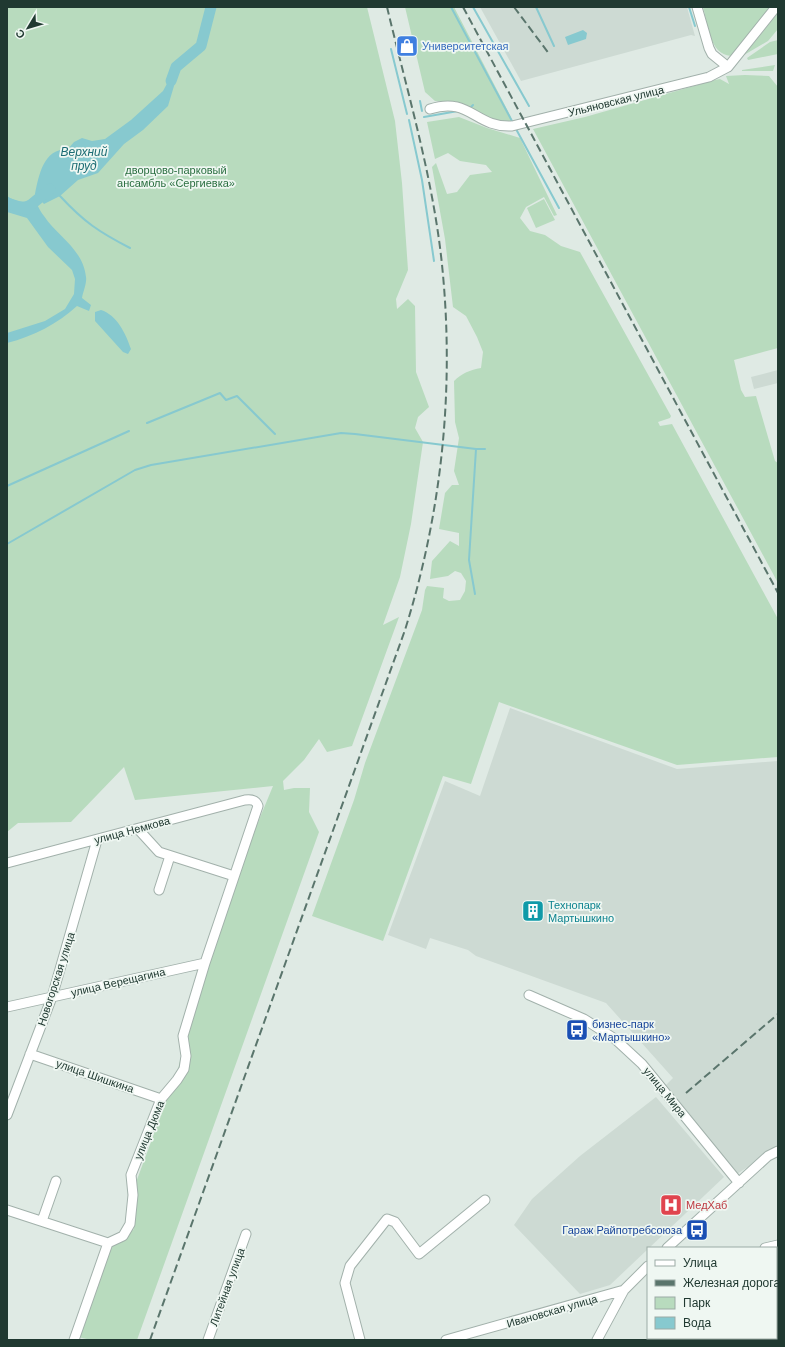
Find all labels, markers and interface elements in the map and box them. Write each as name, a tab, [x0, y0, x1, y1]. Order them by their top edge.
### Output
north arrow	[8, 8, 48, 48]
text: С	[13, 27, 27, 41]
shop icon: Университетская	[394, 33, 420, 59]
place label: Университетская	[422, 40, 509, 52]
street label: Ульяновская улица	[567, 83, 666, 119]
water label: Верхний пруд	[61, 145, 108, 173]
park label: дворцово-парковый ансамбль «Сергиевка»	[117, 164, 235, 189]
street label: улица Немкова	[93, 814, 172, 846]
building icon: Технопарк Мартышкино	[520, 898, 546, 924]
place label: Технопарк Мартышкино	[548, 899, 614, 924]
street label: Новогорская улица	[35, 930, 77, 1027]
street label: улица Верещагина	[70, 965, 167, 999]
bus stop icon: бизнес-парк «Мартышкино»	[564, 1017, 590, 1043]
place label: бизнес-парк «Мартышкино»	[592, 1018, 670, 1043]
street label: улица Шишкина	[55, 1057, 136, 1095]
street label: улица Мира	[641, 1065, 689, 1120]
street label: улица Дюма	[132, 1098, 167, 1161]
hospital icon: МедХаб	[658, 1192, 684, 1218]
place label: МедХаб	[686, 1199, 727, 1211]
bus stop icon: Гараж Райпотребсоюза	[684, 1217, 710, 1243]
place label: Гараж Райпотребсоюза	[562, 1224, 683, 1236]
street label: Литейная улица	[207, 1246, 247, 1328]
legend	[647, 1247, 777, 1339]
text: Улица	[683, 1256, 717, 1270]
text: Железная дорога	[683, 1276, 780, 1290]
street label: Ивановская улица	[505, 1292, 599, 1330]
text: Парк	[683, 1296, 711, 1310]
text: Вода	[683, 1316, 711, 1330]

